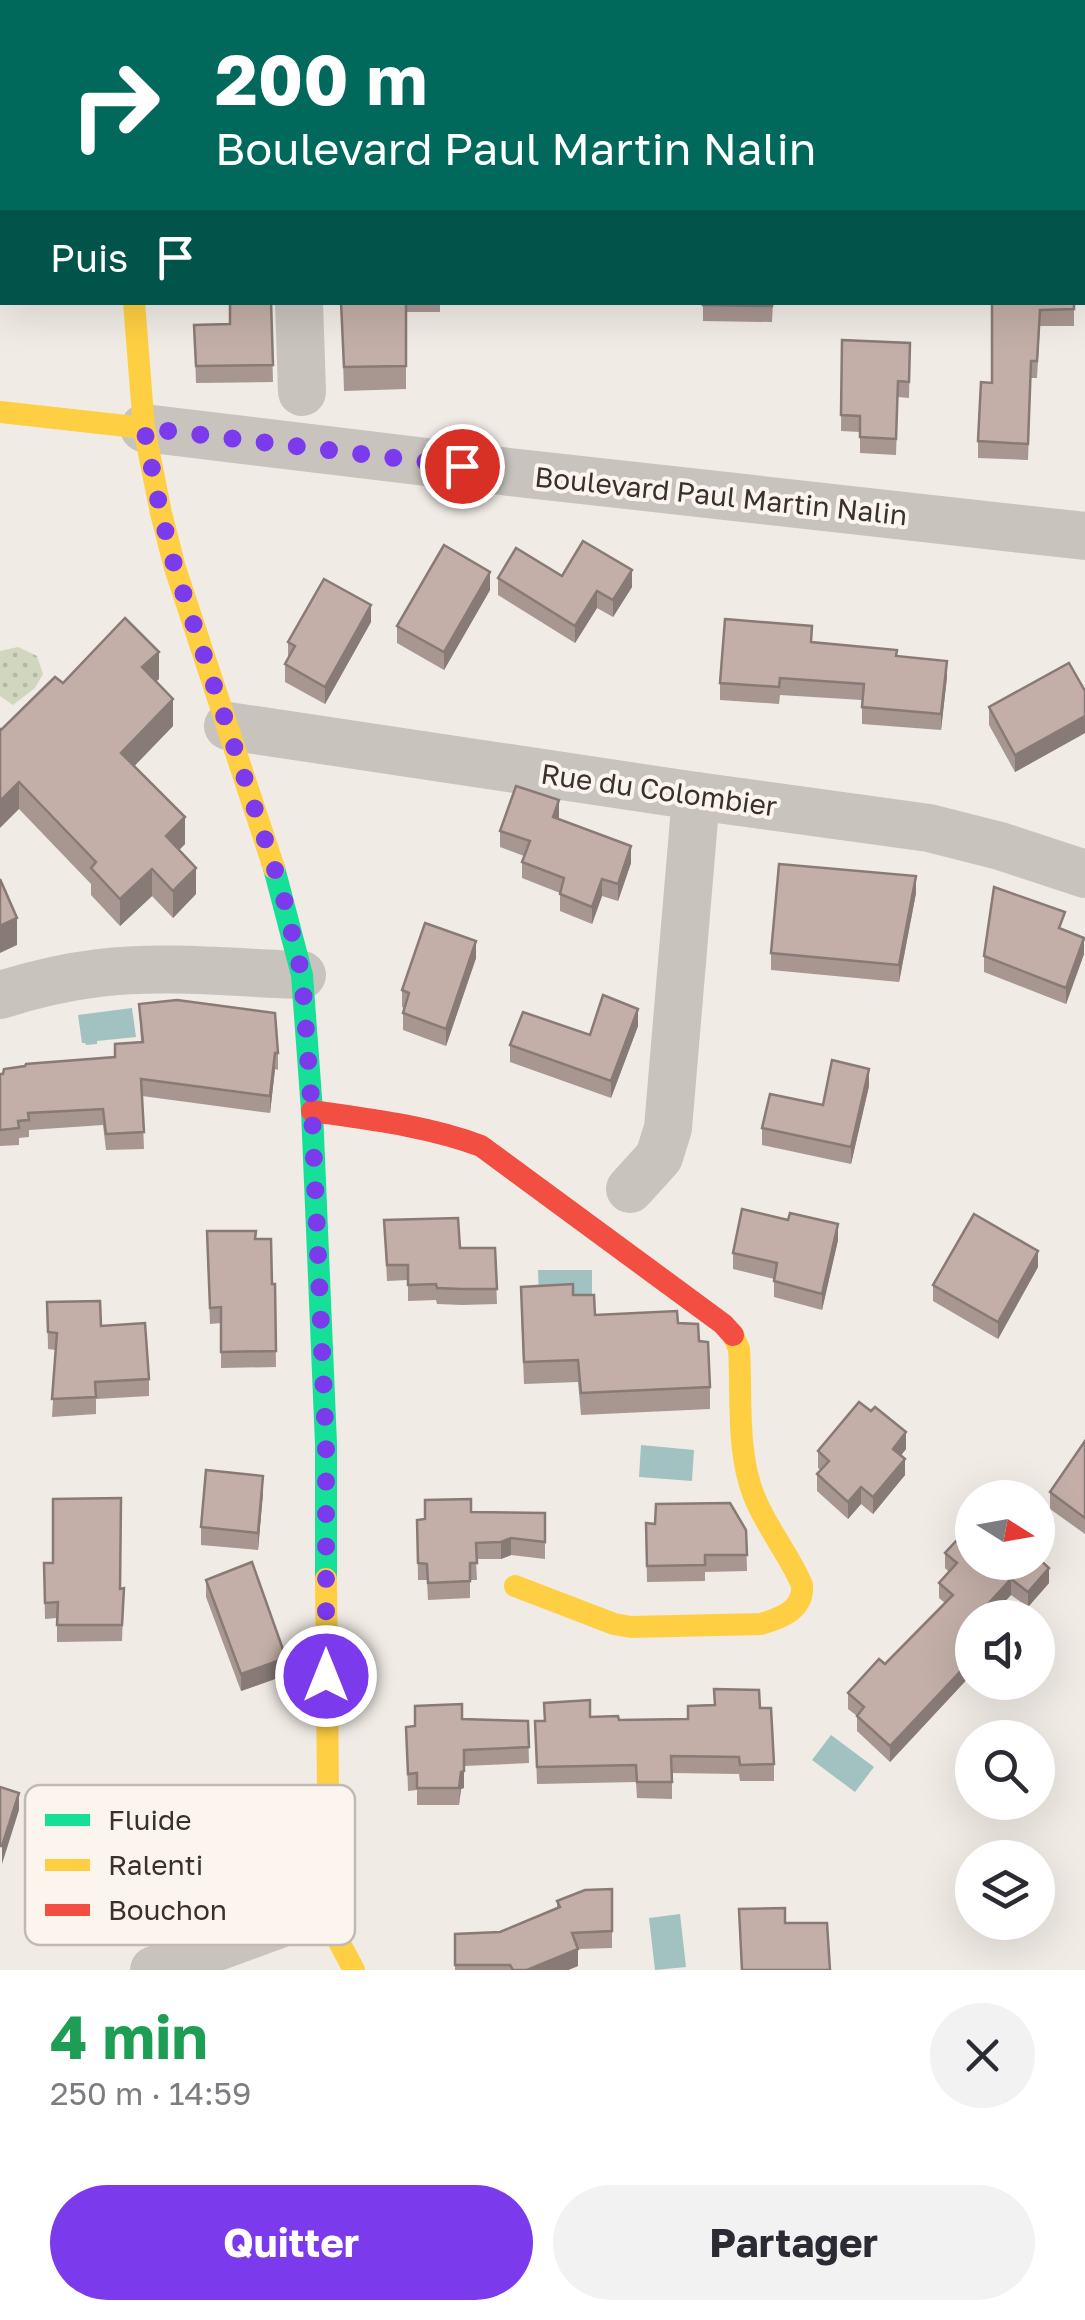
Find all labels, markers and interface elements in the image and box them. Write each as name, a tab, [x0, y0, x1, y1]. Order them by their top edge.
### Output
text: 200 m	[215, 36, 427, 120]
icon: right	[50, 40, 180, 170]
text: Boulevard Paul Martin Nalin	[215, 121, 816, 175]
icon: arrive	[148, 230, 203, 285]
text: Puis	[50, 235, 128, 280]
pin	[420, 424, 505, 509]
icon: arrive	[435, 439, 490, 494]
street label: Boulevard Paul Martin Nalin	[533, 460, 909, 531]
street label: Rue du Colombier	[539, 757, 779, 822]
north arrow	[955, 1480, 1055, 1580]
map controls	[955, 1480, 1055, 1940]
button: sound	[955, 1600, 1055, 1700]
position arrow	[274, 1624, 378, 1728]
button: search	[955, 1720, 1055, 1820]
legend	[25, 1785, 355, 1945]
text: Fluide	[108, 1803, 192, 1836]
button: layers	[955, 1840, 1055, 1940]
text: Ralenti	[108, 1848, 203, 1881]
text: Bouchon	[108, 1893, 227, 1926]
text: 4 min	[50, 2000, 208, 2072]
button: close	[930, 2003, 1035, 2108]
text: 250 m · 14:59	[50, 2074, 251, 2112]
button: Quitter	[50, 2185, 533, 2300]
button: Partager	[553, 2185, 1035, 2300]

